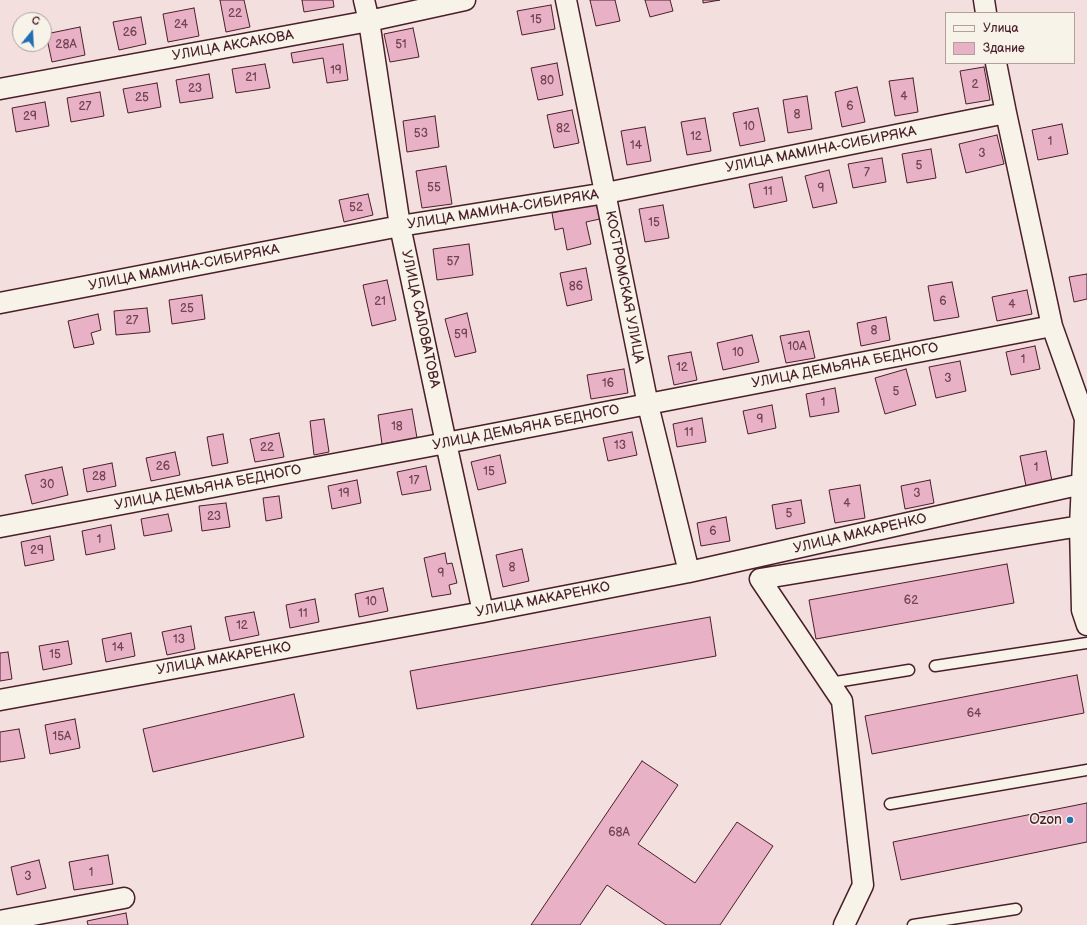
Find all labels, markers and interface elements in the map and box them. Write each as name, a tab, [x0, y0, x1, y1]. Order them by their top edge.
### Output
house number: 22	[228, 7, 242, 21]
north arrow	[12, 12, 52, 52]
legend	[945, 12, 1075, 64]
house number: 15	[530, 13, 542, 27]
text: С	[30, 14, 41, 28]
house number: 24	[174, 18, 188, 32]
text: Улица	[983, 21, 1019, 36]
house number: 26	[123, 26, 137, 40]
street label: УЛИЦА АКСАКОВА	[171, 27, 295, 65]
house number: 28А	[55, 38, 77, 52]
house number: 51	[395, 38, 407, 52]
text: Здание	[983, 41, 1025, 56]
house number: 19	[330, 64, 342, 78]
house number: 21	[245, 71, 257, 85]
house number: 80	[540, 74, 554, 88]
house number: 2	[971, 78, 979, 92]
house number: 23	[188, 82, 202, 96]
house number: 4	[900, 90, 908, 104]
house number: 25	[135, 91, 149, 105]
house number: 27	[79, 100, 91, 114]
house number: 6	[846, 100, 854, 114]
house number: 8	[794, 108, 800, 122]
house number: 29	[23, 110, 37, 124]
house number: 10	[743, 120, 755, 134]
house number: 82	[556, 122, 570, 136]
street label: УЛИЦА МАМИНА-СИБИРЯКА	[724, 123, 918, 177]
house number: 53	[414, 127, 428, 141]
house number: 12	[690, 130, 702, 144]
house number: 1	[1048, 135, 1052, 149]
house number: 14	[630, 139, 642, 153]
house number: 3	[978, 147, 986, 161]
house number: 5	[916, 159, 922, 173]
house number: 7	[864, 166, 870, 180]
house number: 55	[427, 181, 441, 195]
house number: 9	[818, 182, 824, 196]
house number: 11	[763, 185, 773, 199]
street label: УЛИЦА МАМИНА-СИБИРЯКА	[406, 187, 600, 233]
house number: 52	[349, 201, 363, 215]
street label: КОСТРОМСКАЯ УЛИЦА	[601, 209, 647, 365]
house number: 15	[648, 216, 660, 230]
street label: УЛИЦА МАМИНА-СИБИРЯКА	[87, 241, 281, 295]
street label: УЛИЦА САЛОВАТОВА	[397, 249, 443, 389]
house number: 57	[447, 255, 459, 269]
house number: 86	[569, 280, 583, 294]
house number: 21	[374, 295, 386, 309]
house number: 6	[939, 295, 947, 309]
house number: 4	[1008, 298, 1016, 312]
house number: 25	[180, 302, 194, 316]
house number: 27	[126, 314, 138, 328]
house number: 8	[871, 324, 877, 338]
house number: 59	[454, 328, 468, 342]
street label: УЛИЦА ДЕМЬЯНА БЕДНОГО	[750, 340, 940, 392]
house number: 10А	[788, 340, 806, 354]
house number: 10	[732, 346, 744, 360]
house number: 1	[1021, 353, 1025, 367]
house number: 12	[676, 361, 688, 375]
house number: 3	[944, 372, 952, 386]
house number: 16	[602, 377, 614, 391]
house number: 5	[893, 385, 899, 399]
house number: 1	[821, 396, 825, 410]
street label: УЛИЦА ДЕМЬЯНА БЕДНОГО	[431, 402, 621, 454]
house number: 9	[757, 413, 763, 427]
house number: 18	[391, 420, 403, 434]
house number: 11	[684, 426, 694, 440]
house number: 13	[614, 439, 626, 453]
house number: 22	[260, 441, 274, 455]
house number: 26	[156, 460, 170, 474]
house number: 1	[1034, 461, 1038, 475]
street label: УЛИЦА ДЕМЬЯНА БЕДНОГО	[113, 462, 303, 514]
house number: 15	[483, 465, 495, 479]
house number: 28	[92, 470, 106, 484]
house number: 17	[409, 474, 419, 488]
house number: 30	[40, 478, 54, 492]
house number: 19	[338, 487, 350, 501]
house number: 3	[913, 487, 921, 501]
house number: 4	[843, 497, 851, 511]
house number: 5	[786, 507, 792, 521]
house number: 23	[207, 510, 221, 524]
street label: УЛИЦА МАКАРЕНКО	[792, 510, 928, 558]
house number: 6	[709, 525, 717, 539]
house number: 1	[97, 533, 101, 547]
house number: 29	[30, 544, 44, 558]
house number: 8	[509, 561, 515, 575]
house number: 9	[438, 567, 444, 581]
street label: УЛИЦА МАКАРЕНКО	[475, 579, 611, 621]
house number: 62	[904, 594, 918, 608]
house number: 10	[365, 595, 377, 609]
house number: 11	[298, 607, 308, 621]
house number: 12	[236, 619, 248, 633]
house number: 13	[173, 633, 185, 647]
street label: УЛИЦА МАКАРЕНКО	[155, 639, 293, 679]
house number: 14	[112, 641, 124, 655]
house number: 15	[49, 648, 61, 662]
house number: 64	[967, 707, 981, 721]
house number: 15А	[53, 730, 71, 744]
place label: Ozon	[1029, 812, 1062, 828]
marker: Ozon	[1065, 815, 1075, 825]
house number: 68А	[608, 826, 630, 840]
house number: 1	[89, 866, 93, 880]
house number: 3	[24, 870, 32, 884]

